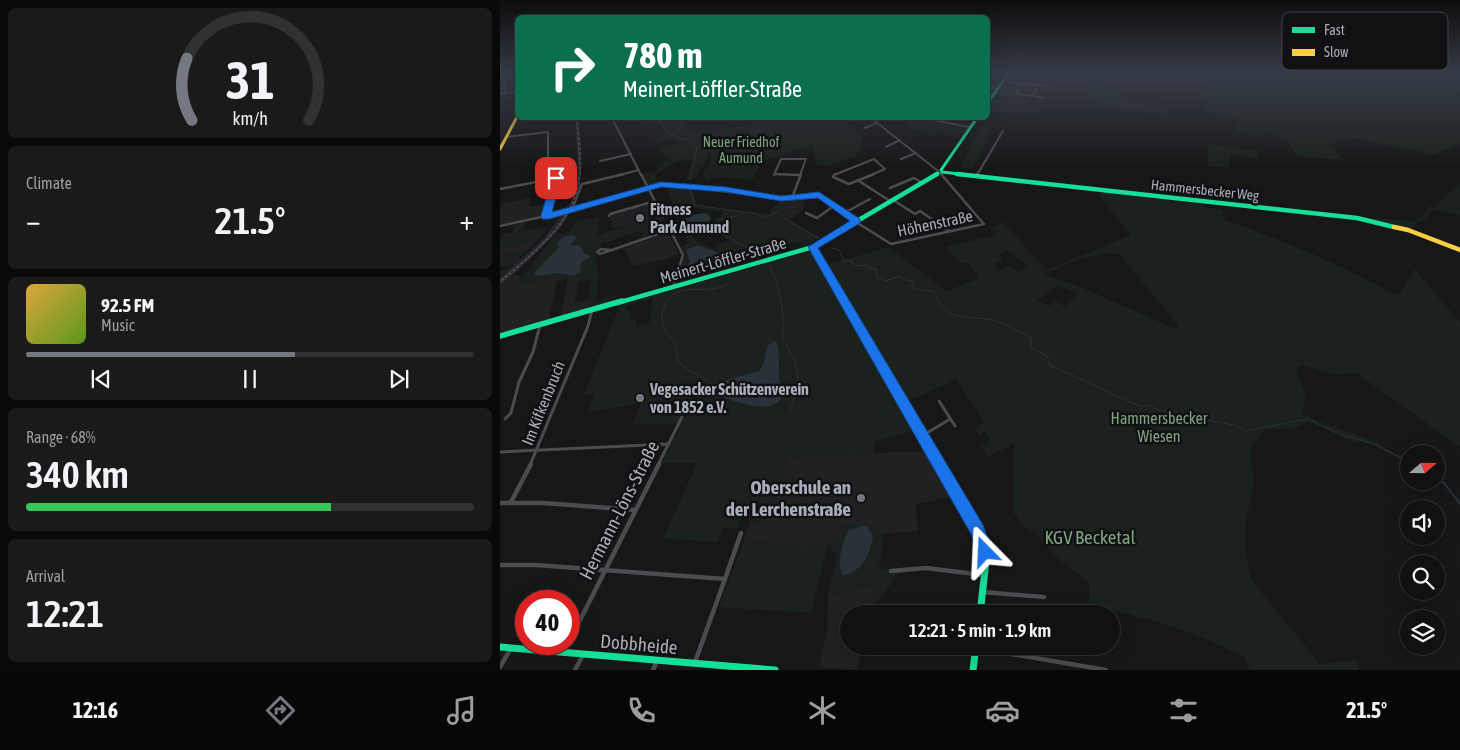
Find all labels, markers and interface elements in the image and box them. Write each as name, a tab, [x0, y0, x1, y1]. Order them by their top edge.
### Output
legend	[1282, 12, 1448, 70]
text: Fast	[1324, 22, 1345, 38]
icon: right	[540, 35, 605, 100]
text: 780 m	[623, 35, 702, 75]
text: Slow	[1324, 44, 1349, 60]
text: 31	[226, 50, 274, 110]
text: Meinert-Löffler-Straße	[623, 76, 802, 102]
text: km/h	[232, 108, 268, 129]
park label: Neuer Friedhof Aumund	[703, 134, 779, 166]
pin	[535, 157, 577, 199]
icon: arrive	[542, 164, 570, 192]
text: Climate	[26, 174, 72, 192]
street label: Hammersbecker Weg	[1150, 176, 1260, 204]
text: 21.5°	[215, 199, 285, 242]
place label: Fitness Park Aumund	[650, 200, 729, 236]
text: −	[26, 204, 41, 236]
text: +	[459, 204, 474, 236]
street label: Höhenstraße	[896, 206, 974, 240]
marker: Fitness Park Aumund	[634, 212, 646, 224]
street label: Meinert-Löffler-Straße	[658, 233, 788, 287]
text: 92.5 FM	[101, 294, 154, 316]
text: Music	[101, 316, 135, 334]
street label: Im Kifkenbruch	[518, 358, 568, 448]
icon: previous	[87, 365, 115, 393]
icon: pause	[236, 365, 264, 393]
icon: next	[385, 365, 413, 393]
place label: Vegesacker Schützenverein von 1852 e.V.	[649, 380, 809, 416]
marker: Vegesacker Schützenverein von 1852 e.V.	[634, 392, 646, 404]
park label: Hammersbecker Wiesen	[1111, 409, 1208, 445]
text: Range · 68%	[26, 428, 96, 446]
street label: Hermann-Löns-Straße	[574, 437, 664, 583]
north arrow	[1400, 445, 1445, 490]
map controls	[1400, 445, 1445, 655]
text: 340 km	[26, 453, 129, 496]
place label: Oberschule an der Lerchenstraße	[726, 476, 851, 520]
marker: Oberschule an der Lerchenstraße	[855, 492, 867, 504]
button: sound	[1400, 500, 1445, 545]
position arrow	[958, 525, 1010, 577]
park label: KGV Becketal	[1044, 526, 1136, 548]
button: search	[1400, 555, 1445, 600]
text: Arrival	[26, 567, 65, 585]
speed limit sign: 40	[515, 590, 580, 655]
text: 12:21	[26, 592, 104, 635]
button: layers	[1400, 610, 1445, 655]
text: 12:21 · 5 min · 1.9 km	[909, 619, 1051, 641]
street label: Dobbheide	[599, 630, 679, 658]
icon: directions	[263, 693, 298, 728]
icon: music	[444, 693, 479, 728]
icon: phone	[624, 693, 659, 728]
icon: climate	[805, 693, 840, 728]
icon: car	[985, 693, 1020, 728]
icon: filters	[1166, 693, 1201, 728]
text: 12:16	[73, 697, 118, 723]
text: 21.5°	[1346, 697, 1387, 723]

